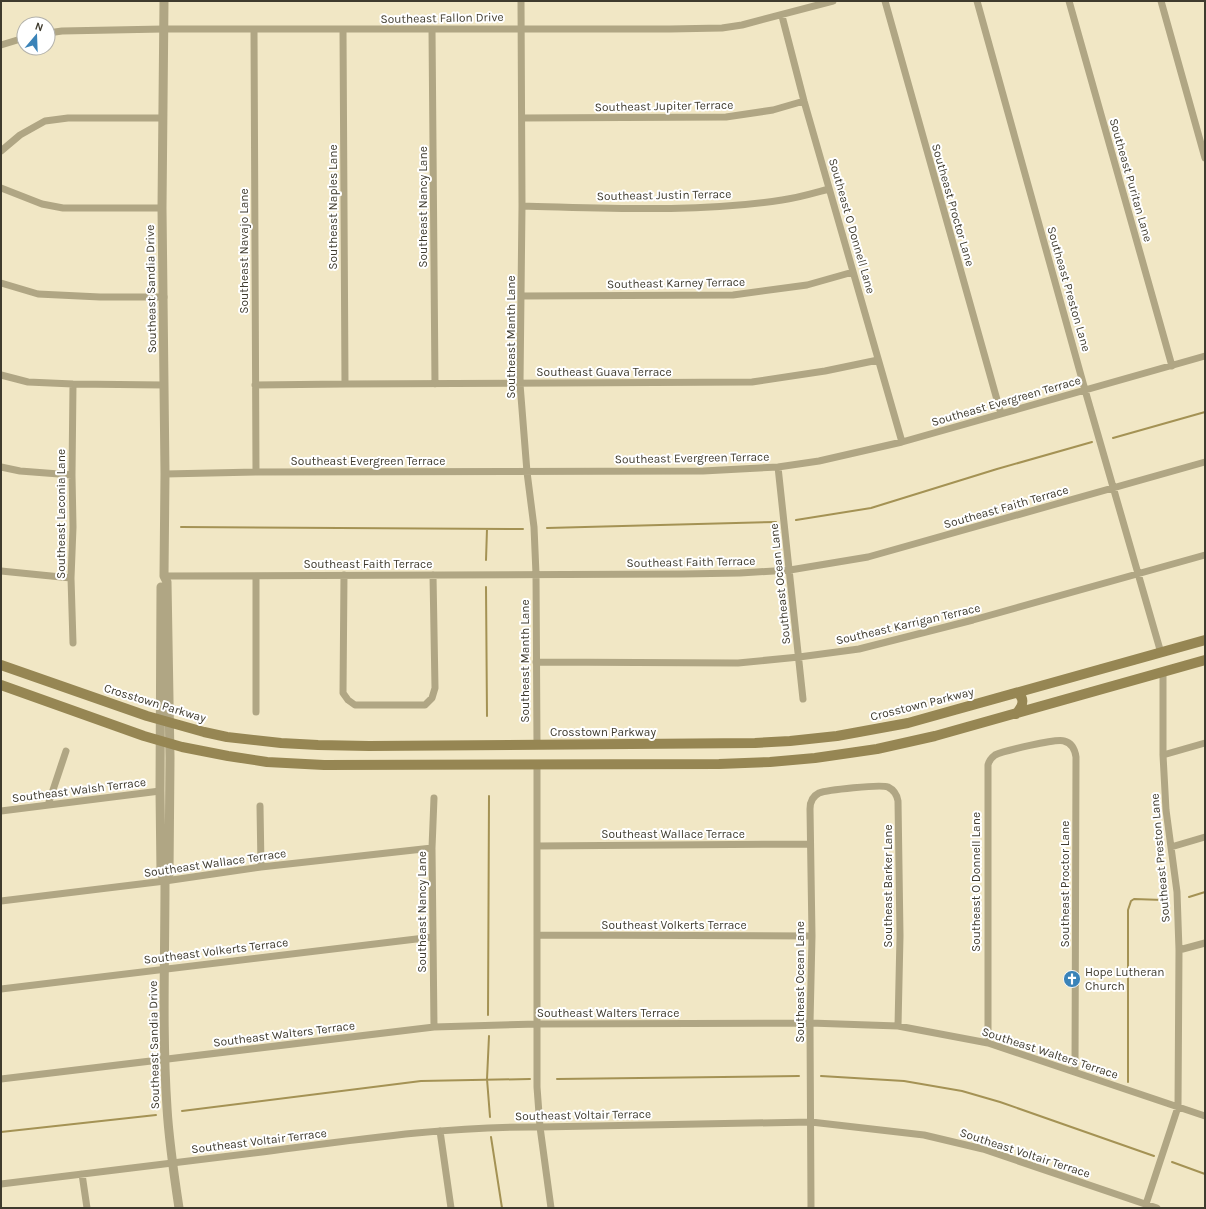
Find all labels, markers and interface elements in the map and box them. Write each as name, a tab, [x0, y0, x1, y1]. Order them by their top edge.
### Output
street label: Southeast Fallon Drive	[380, 10, 504, 26]
north arrow	[16, 16, 56, 56]
text: N	[33, 20, 45, 34]
street label: Southeast Jupiter Terrace	[595, 98, 733, 114]
street label: Southeast Puritan Lane	[1107, 117, 1155, 243]
street label: Southeast Proctor Lane	[929, 142, 977, 268]
street label: Southeast Naples Lane	[326, 144, 340, 270]
street label: Southeast Nancy Lane	[416, 146, 430, 268]
street label: Southeast O Donnell Lane	[826, 157, 878, 295]
street label: Southeast Justin Terrace	[596, 187, 732, 203]
street label: Southeast Navajo Lane	[237, 188, 251, 314]
street label: Southeast Sandia Drive	[143, 225, 159, 353]
street label: Southeast Preston Lane	[1044, 225, 1094, 353]
street label: Southeast Manth Lane	[504, 275, 518, 399]
street label: Southeast Karney Terrace	[607, 275, 745, 291]
street label: Southeast Guava Terrace	[536, 365, 672, 379]
street label: Southeast Evergreen Terrace	[930, 373, 1082, 429]
street label: Southeast Laconia Lane	[54, 449, 68, 579]
street label: Southeast Evergreen Terrace	[614, 450, 770, 466]
street label: Southeast Evergreen Terrace	[291, 454, 445, 468]
street label: Southeast Faith Terrace	[942, 482, 1070, 532]
street label: Southeast Ocean Lane	[767, 523, 793, 645]
street label: Southeast Faith Terrace	[626, 554, 756, 570]
street label: Southeast Faith Terrace	[304, 557, 432, 571]
street label: Southeast Manth Lane	[518, 599, 532, 723]
street label: Southeast Karrigan Terrace	[834, 601, 982, 647]
street label: Crosstown Parkway	[102, 681, 208, 725]
street label: Crosstown Parkway	[869, 684, 975, 724]
street label: Crosstown Parkway	[550, 725, 656, 739]
street label: Southeast Walsh Terrace	[11, 775, 147, 805]
street label: Southeast Preston Lane	[1147, 793, 1173, 923]
street label: Southeast O Donnell Lane	[969, 812, 983, 952]
street label: Southeast Proctor Lane	[1058, 821, 1072, 947]
street label: Southeast Barker Lane	[881, 824, 895, 948]
street label: Southeast Wallace Terrace	[601, 827, 745, 841]
street label: Southeast Wallace Terrace	[143, 846, 287, 880]
street label: Southeast Nancy Lane	[415, 851, 429, 973]
street label: Southeast Volkerts Terrace	[601, 918, 747, 932]
street label: Southeast Ocean Lane	[793, 921, 807, 1043]
street label: Southeast Volkerts Terrace	[143, 935, 289, 967]
place label: Hope Lutheran Church	[1085, 965, 1165, 993]
church icon: Hope Lutheran Church	[1062, 969, 1082, 989]
street label: Southeast Sandia Drive	[146, 981, 162, 1109]
street label: Southeast Walters Terrace	[537, 1006, 679, 1020]
street label: Southeast Walters Terrace	[212, 1018, 356, 1050]
street label: Southeast Walters Terrace	[980, 1024, 1120, 1082]
street label: Southeast Voltair Terrace	[515, 1107, 651, 1123]
street label: Southeast Voltair Terrace	[958, 1125, 1092, 1181]
street label: Southeast Voltair Terrace	[190, 1126, 328, 1156]

